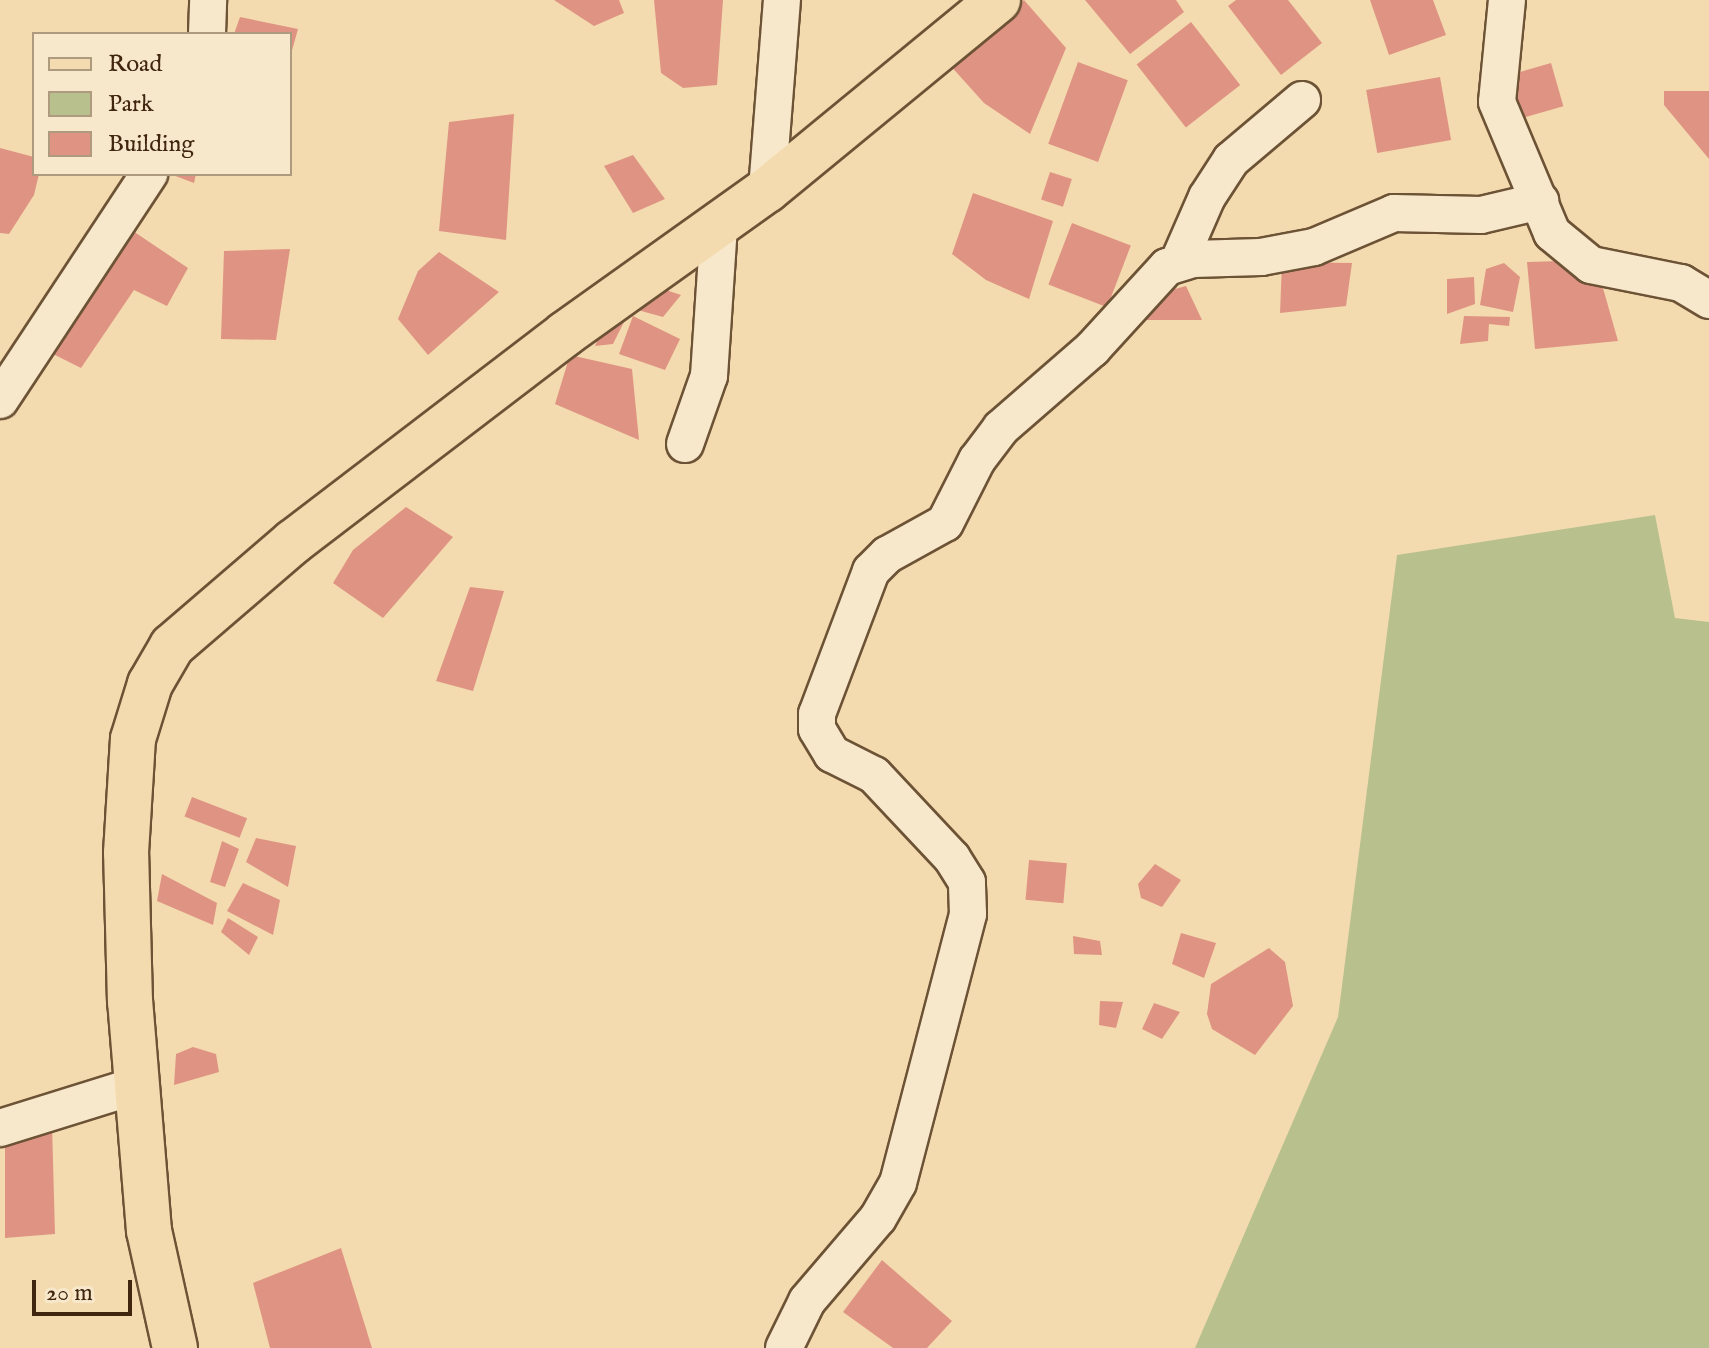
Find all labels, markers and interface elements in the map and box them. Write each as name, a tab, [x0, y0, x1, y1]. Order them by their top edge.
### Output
legend	[32, 32, 292, 176]
text: Road	[108, 49, 162, 80]
text: Park	[108, 89, 154, 120]
text: Building	[108, 129, 194, 160]
scale bar	[36, 1264, 136, 1314]
text: 20 m	[46, 1278, 93, 1309]

